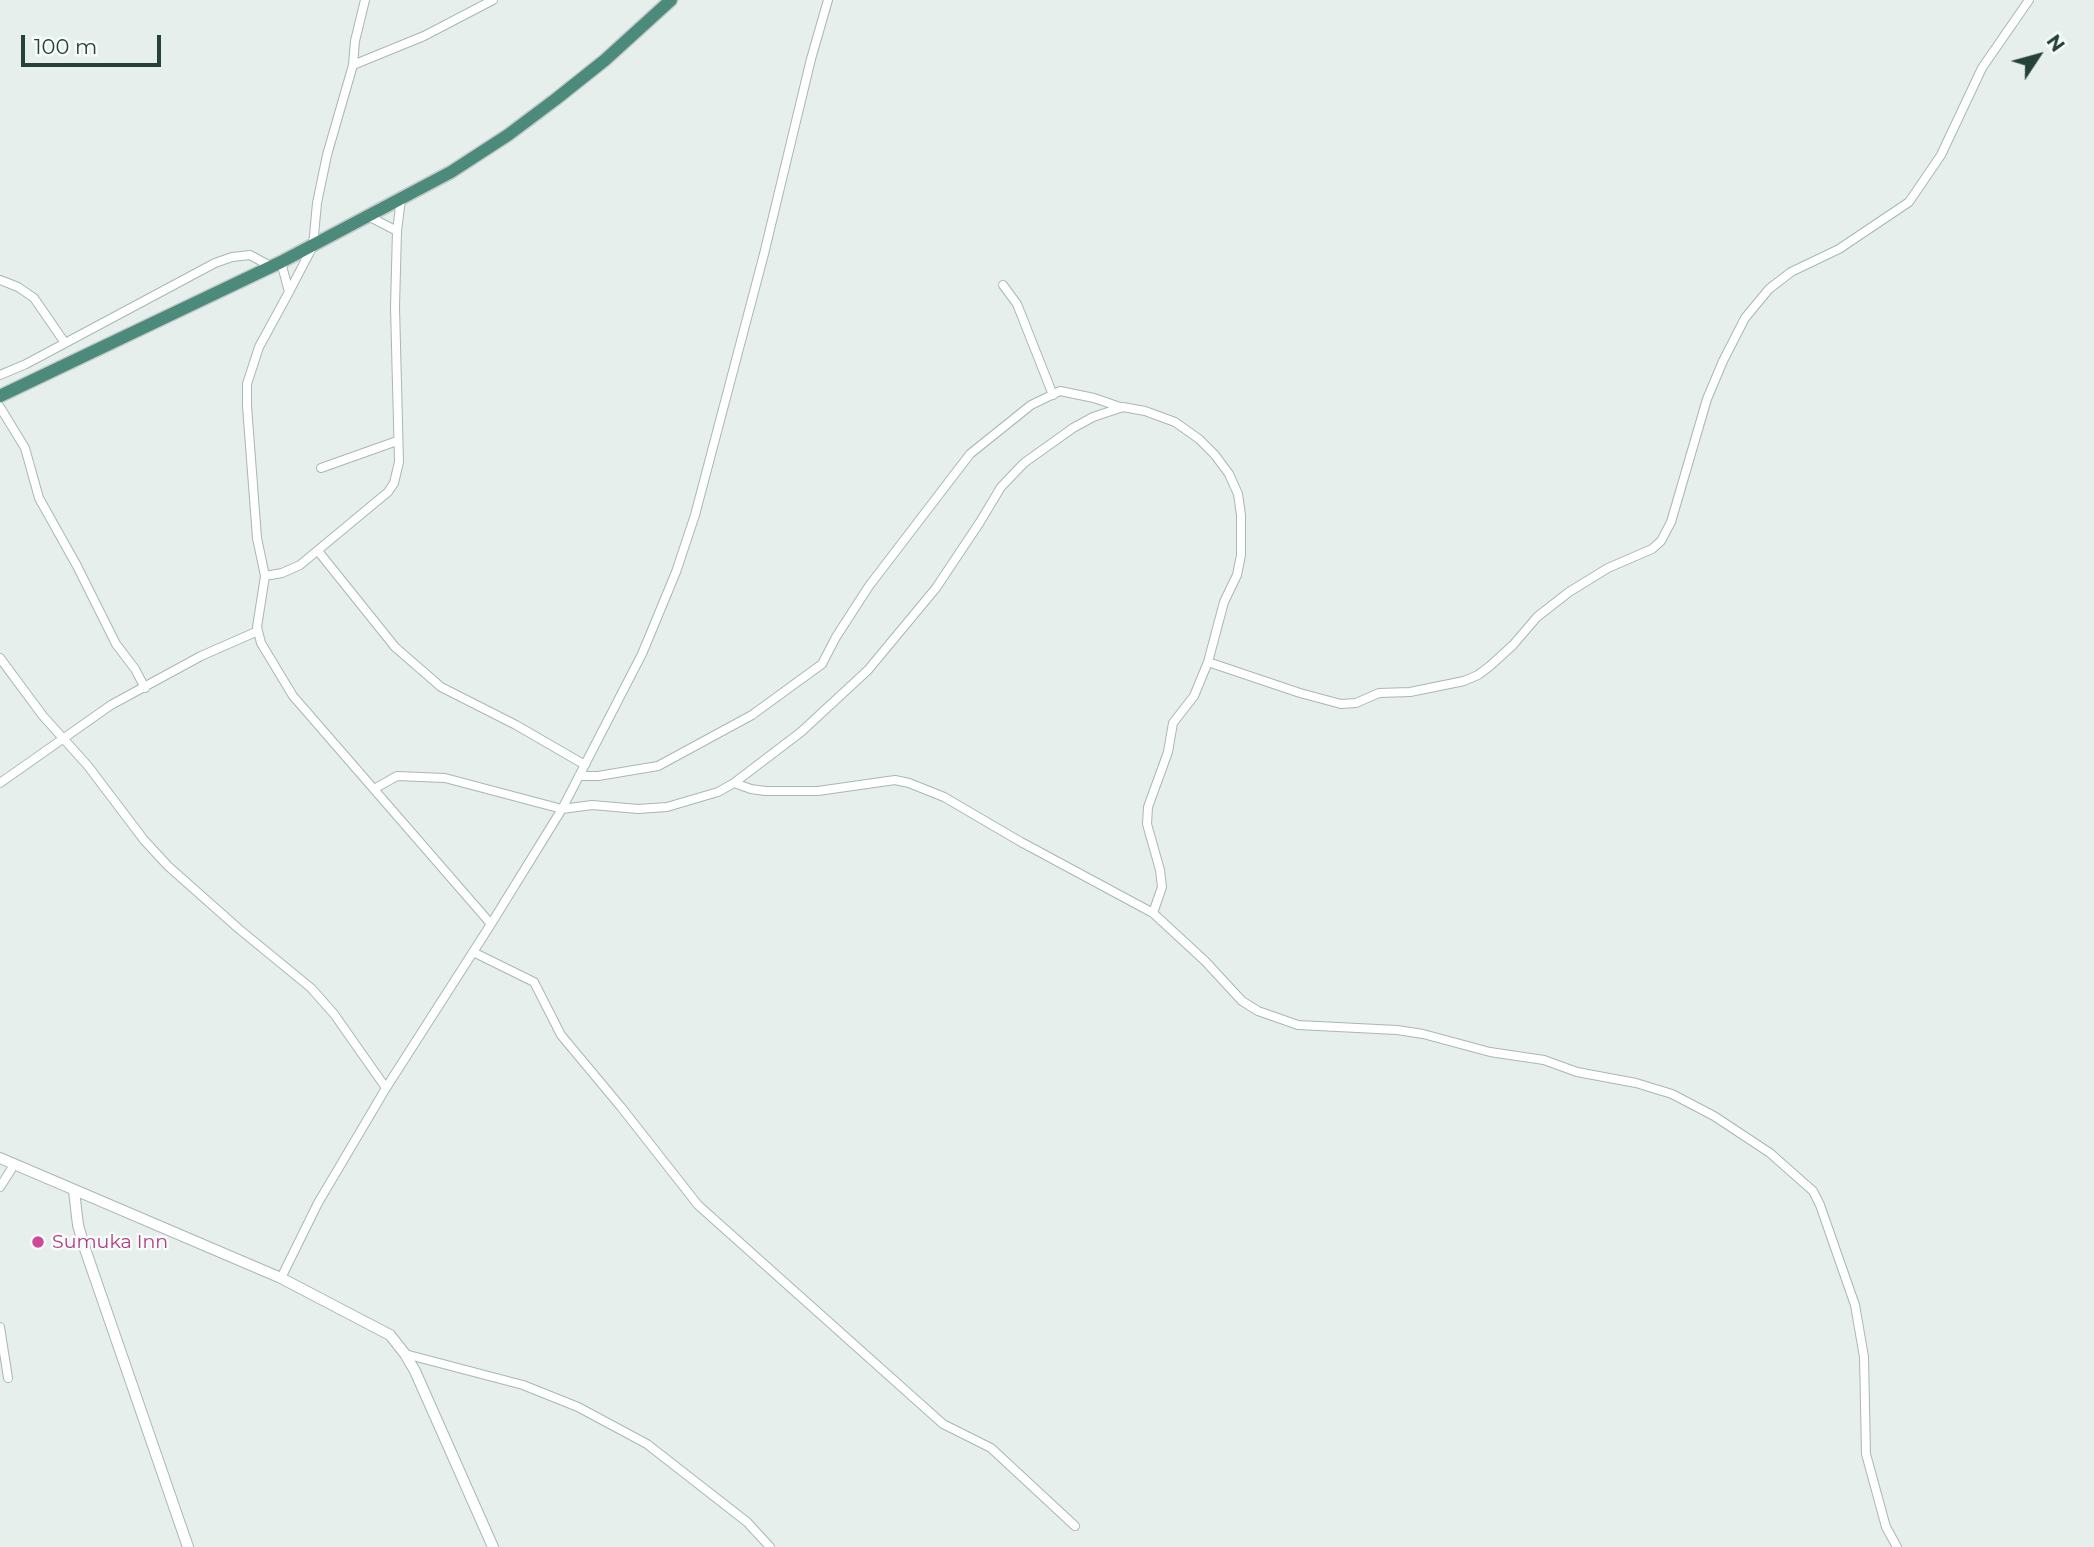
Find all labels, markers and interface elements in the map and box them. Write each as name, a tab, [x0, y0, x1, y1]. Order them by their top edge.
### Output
scale bar	[24, 21, 164, 65]
north arrow	[2003, 21, 2073, 91]
text: N	[2042, 30, 2069, 56]
text: 100 m	[34, 34, 97, 59]
place label: Sumuka Inn	[52, 1231, 168, 1253]
marker: Sumuka Inn	[30, 1234, 46, 1250]

